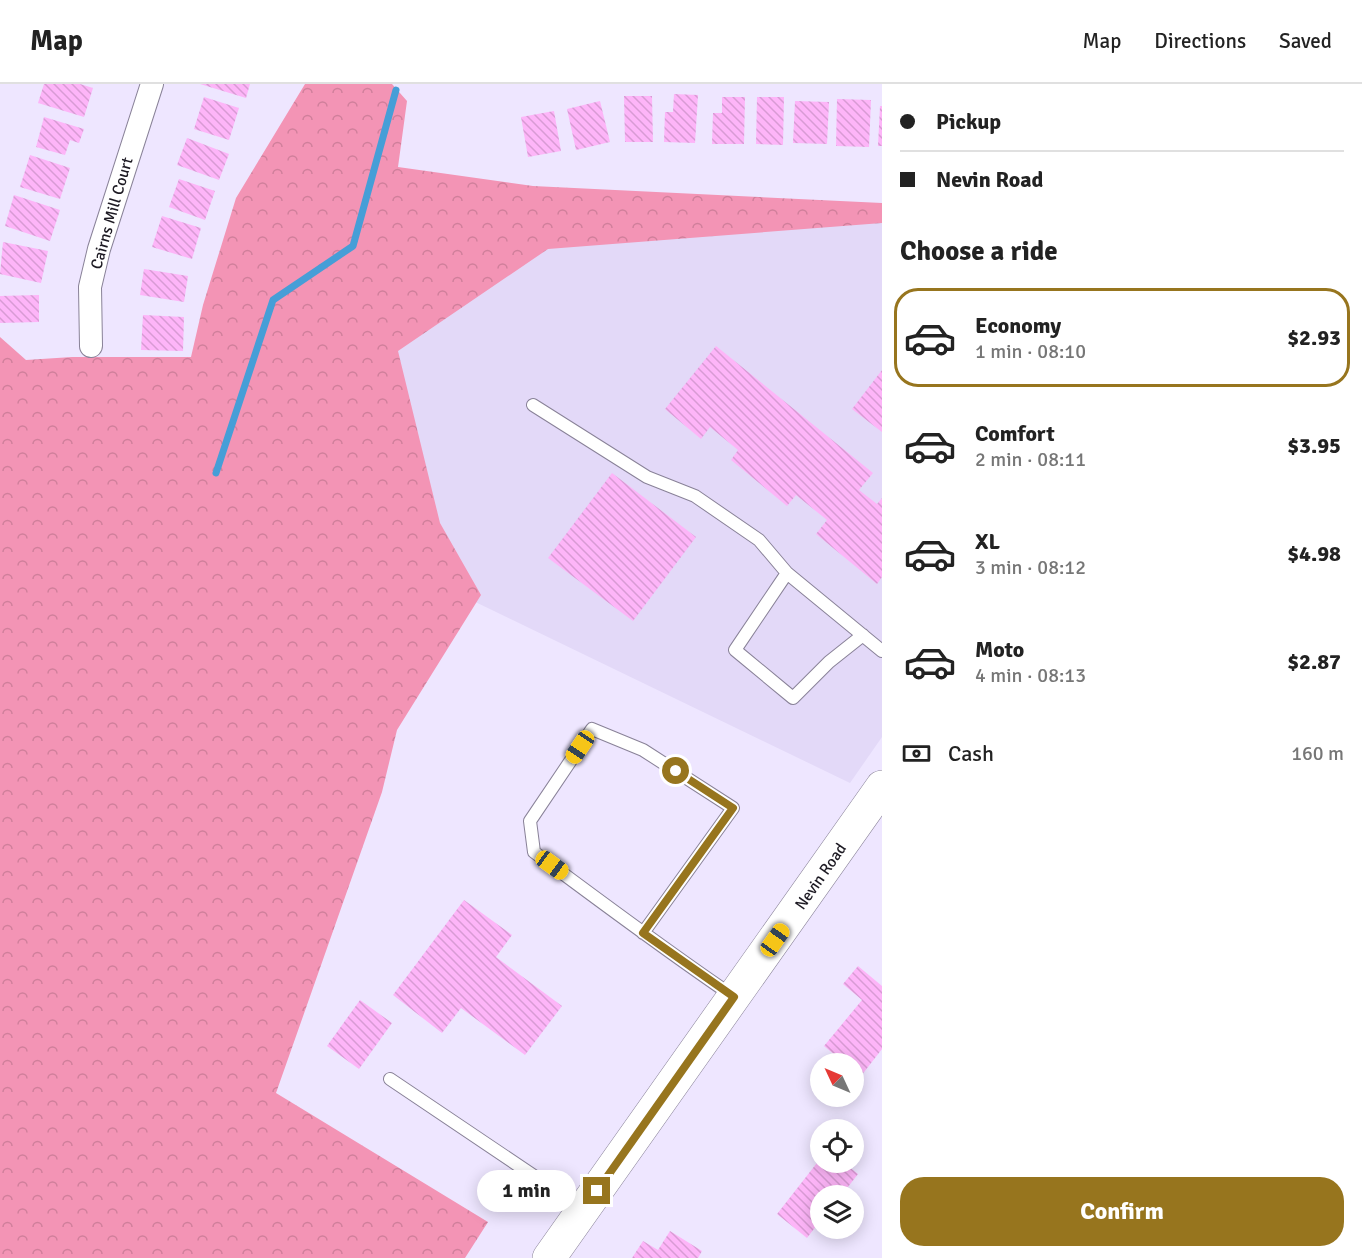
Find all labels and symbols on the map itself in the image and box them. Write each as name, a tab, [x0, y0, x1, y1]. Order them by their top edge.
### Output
street label: Cairns Mill Court	[86, 155, 138, 272]
car	[562, 727, 598, 767]
route start	[662, 757, 689, 784]
street label: Nevin Road	[791, 839, 851, 914]
car	[532, 847, 572, 883]
car	[757, 920, 793, 960]
north arrow	[810, 1053, 864, 1107]
callout: 1 min	[477, 1170, 576, 1212]
route end	[583, 1177, 610, 1204]

